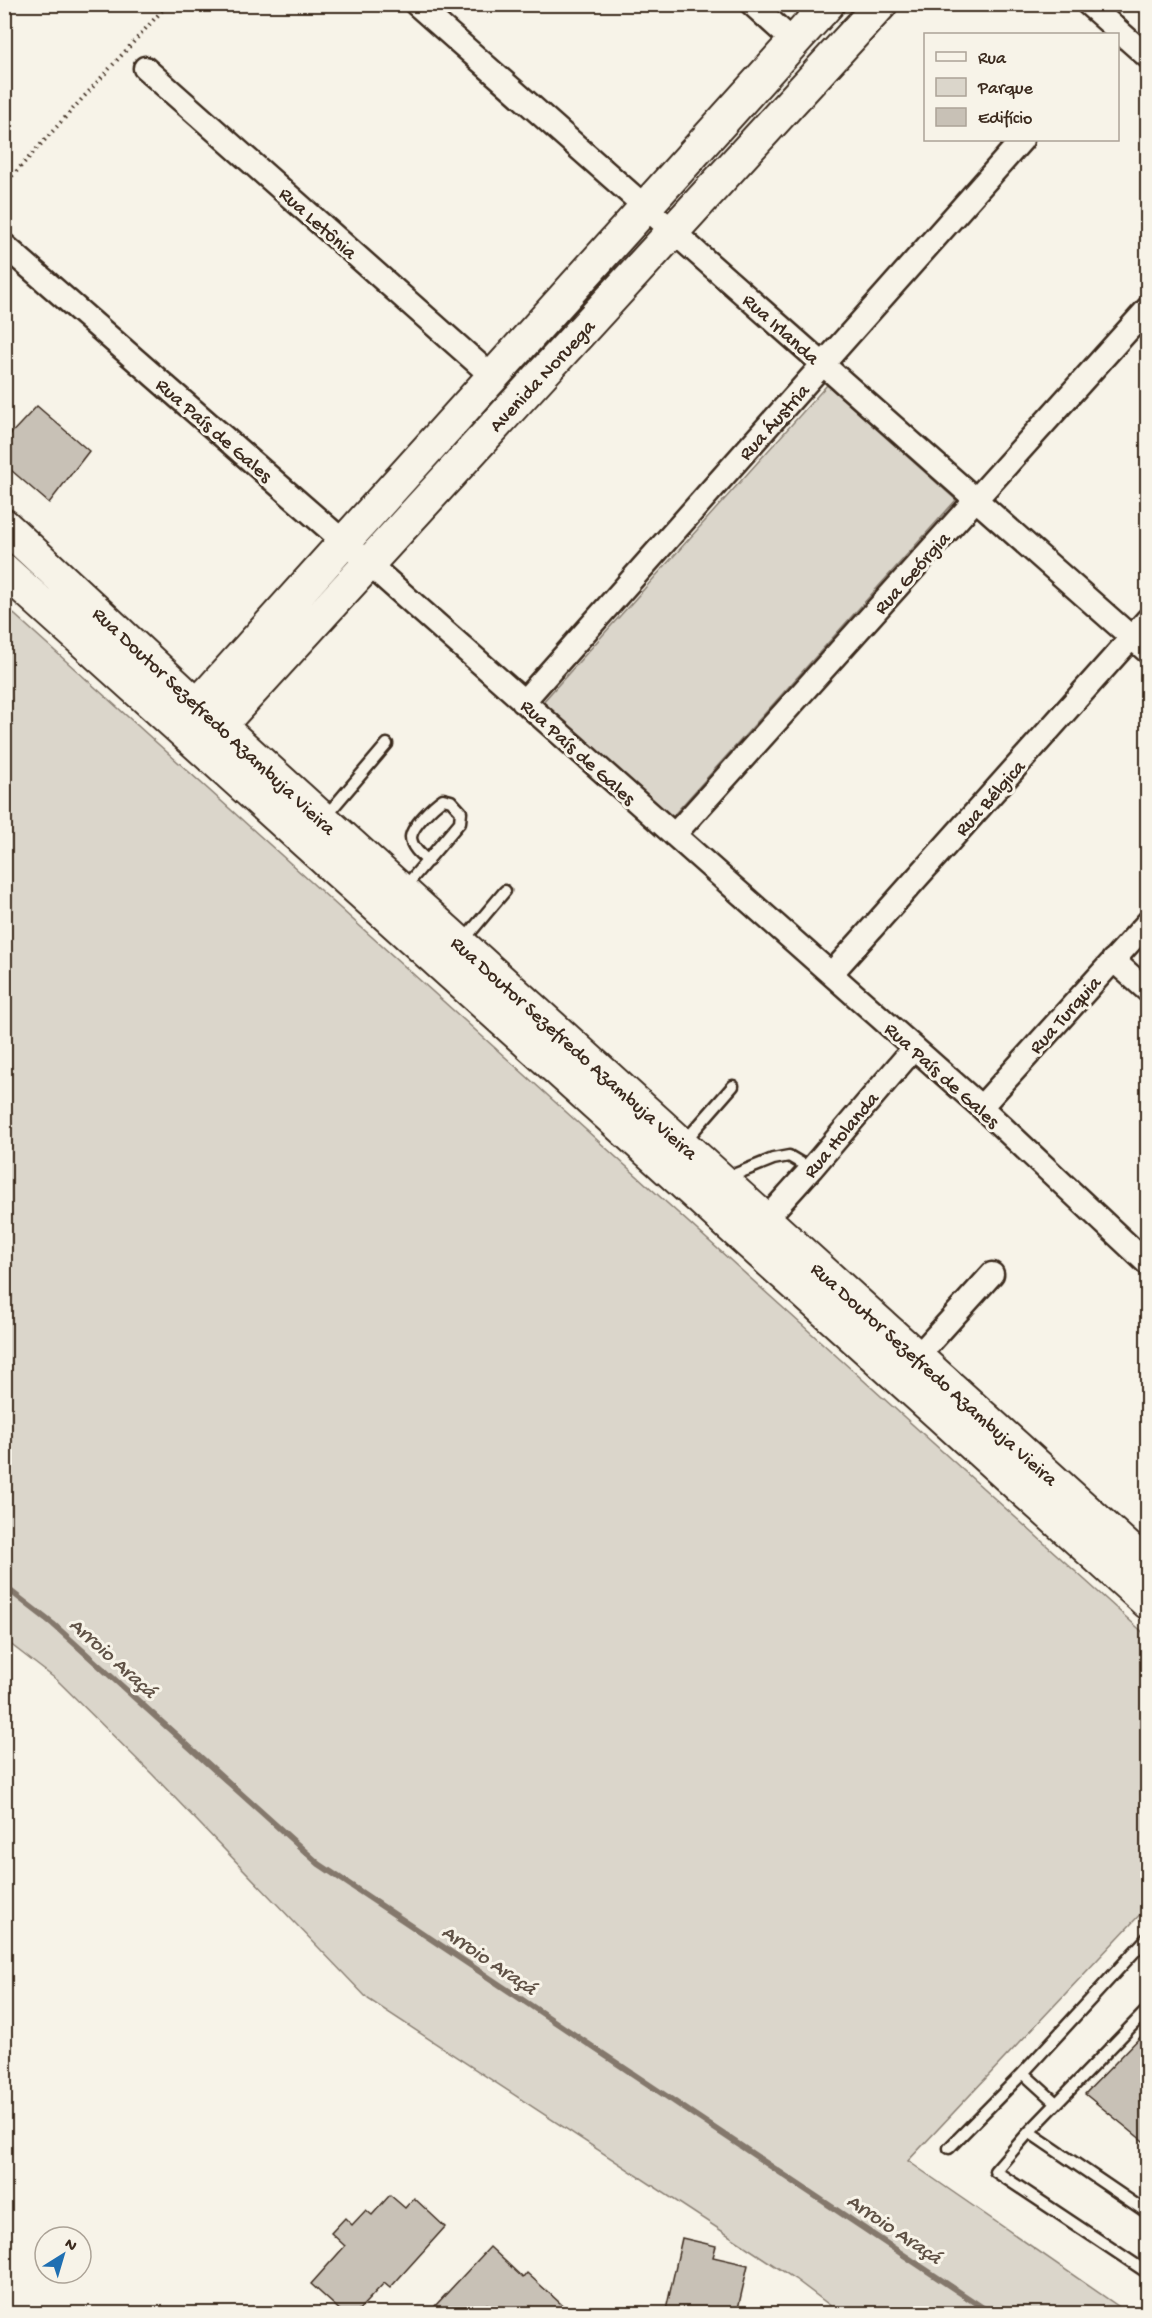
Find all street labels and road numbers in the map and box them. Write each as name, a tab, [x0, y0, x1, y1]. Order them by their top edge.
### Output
street label: Rua Letônia	[273, 184, 361, 266]
street label: Rua Irlanda	[737, 290, 823, 372]
street label: Avenida Noruega	[486, 316, 602, 438]
street label: Rua País de Gales	[150, 375, 276, 489]
street label: Rua Áustria	[734, 378, 817, 466]
street label: Rua Geórgia	[871, 528, 957, 620]
street label: Rua Doutor Sezefredo Azambuja Vieira	[86, 604, 340, 842]
street label: Rua País de Gales	[514, 696, 639, 812]
street label: Rua Bélgica	[952, 756, 1032, 842]
street label: Rua Doutor Sezefredo Azambuja Vieira	[445, 933, 701, 1167]
street label: Rua Turquia	[1026, 972, 1108, 1060]
street label: Rua País de Gales	[878, 1019, 1003, 1135]
street label: Rua Holanda	[800, 1088, 886, 1184]
street label: Rua Doutor Sezefredo Azambuja Vieira	[805, 1259, 1061, 1493]

